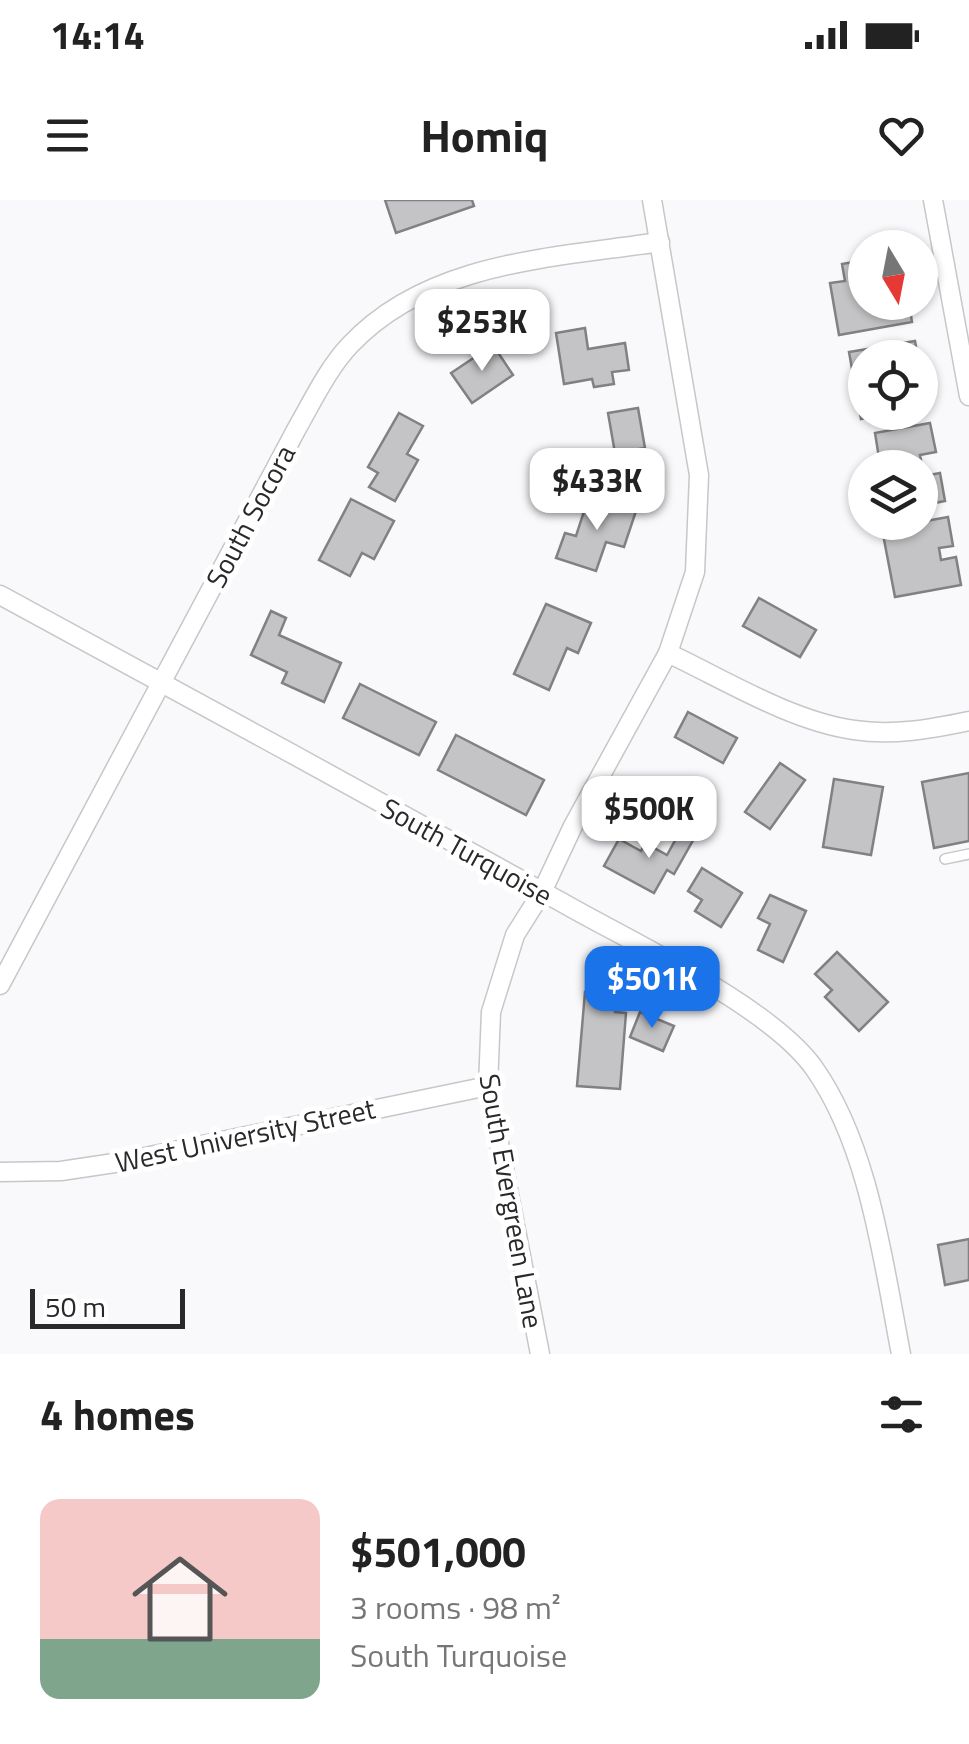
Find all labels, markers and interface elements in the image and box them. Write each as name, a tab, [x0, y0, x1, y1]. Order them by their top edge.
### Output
text: 14:14	[50, 6, 145, 64]
text: Homiq	[421, 101, 548, 169]
icon: menu	[40, 108, 95, 163]
icon: heart	[874, 108, 929, 163]
north arrow	[848, 230, 938, 320]
map controls	[848, 230, 938, 540]
pin: $253K	[412, 289, 552, 374]
text: $253K	[437, 297, 527, 345]
button: locate	[848, 340, 938, 430]
street label: South Socora	[194, 437, 306, 595]
pin: $433K	[527, 448, 667, 533]
button: layers	[848, 450, 938, 540]
text: $433K	[552, 456, 642, 504]
pin: $500K	[579, 776, 719, 861]
text: $500K	[604, 784, 694, 832]
street label: South Turquoise	[373, 786, 561, 916]
pin: $501K	[582, 946, 722, 1031]
text: $501K	[607, 954, 697, 1002]
street label: South Evergreen Lane	[468, 1070, 556, 1332]
street label: West University Street	[111, 1086, 379, 1184]
scale bar	[30, 1284, 185, 1328]
text: 50 m	[45, 1285, 106, 1328]
text: 4 homes	[40, 1382, 195, 1446]
icon: filters	[874, 1387, 929, 1442]
text: $501,000	[350, 1519, 526, 1583]
icon: home	[120, 1539, 240, 1659]
text: 3 rooms · 98 m²	[350, 1583, 561, 1631]
text: South Turquoise	[350, 1631, 567, 1679]

